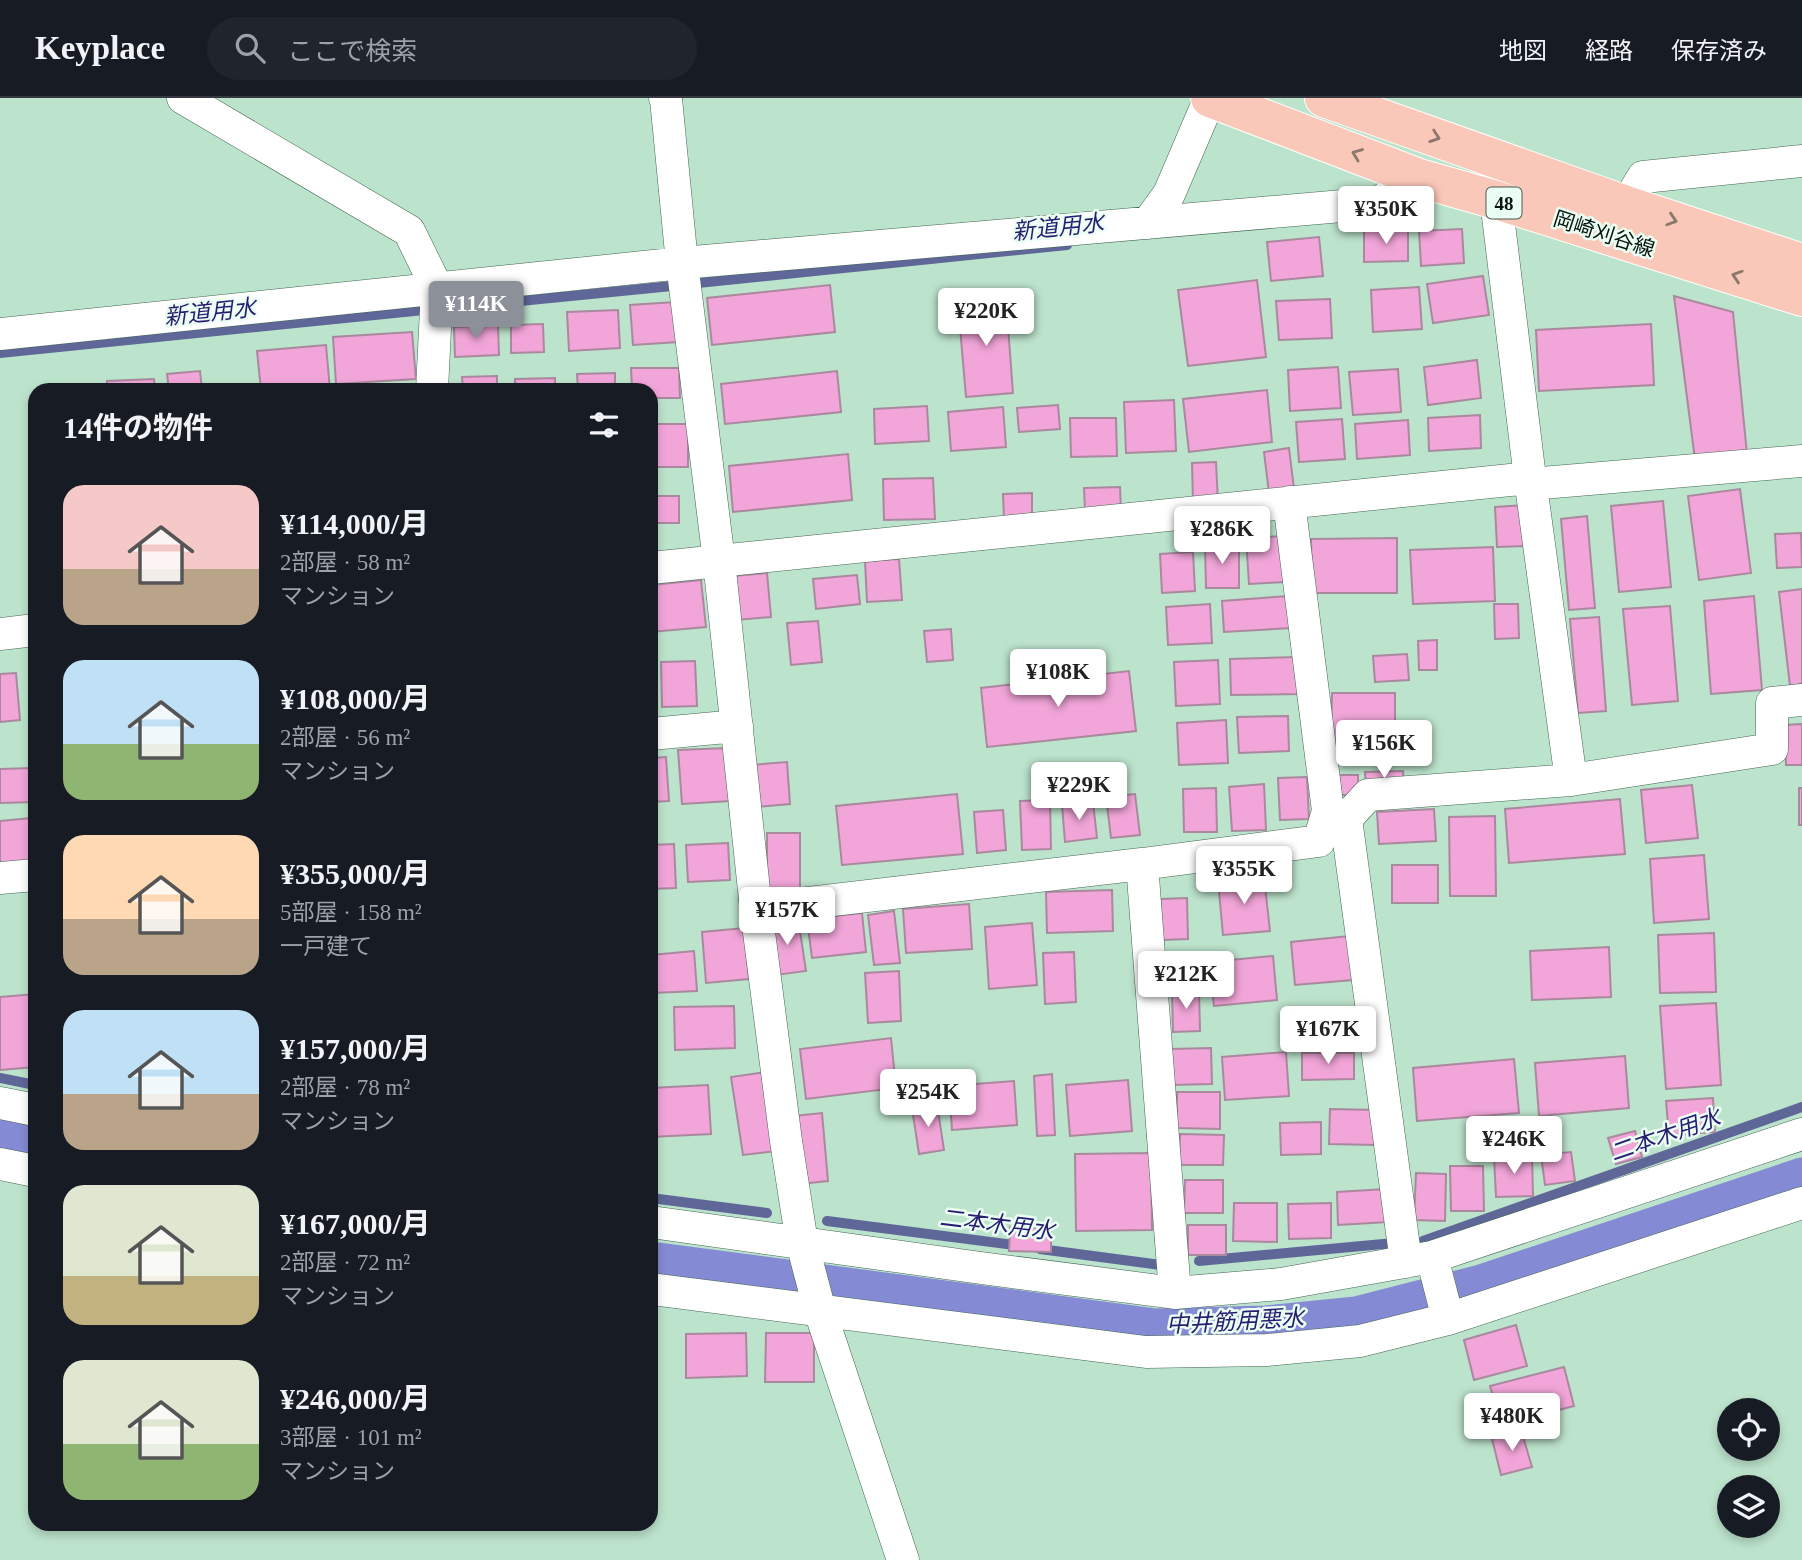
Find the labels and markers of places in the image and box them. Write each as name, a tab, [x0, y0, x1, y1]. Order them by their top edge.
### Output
pin: ¥350K	[1337, 186, 1435, 246]
pin: ¥114K	[427, 282, 525, 341]
pin: ¥220K	[937, 288, 1035, 348]
pin: ¥286K	[1173, 506, 1271, 566]
pin: ¥108K	[1009, 650, 1107, 709]
pin: ¥156K	[1335, 720, 1433, 780]
pin: ¥229K	[1030, 762, 1128, 822]
pin: ¥355K	[1195, 846, 1293, 906]
pin: ¥157K	[738, 888, 836, 947]
pin: ¥212K	[1137, 951, 1235, 1011]
pin: ¥167K	[1279, 1006, 1377, 1066]
pin: ¥254K	[879, 1070, 977, 1129]
pin: ¥246K	[1465, 1116, 1563, 1176]
pin: ¥480K	[1463, 1394, 1561, 1453]

